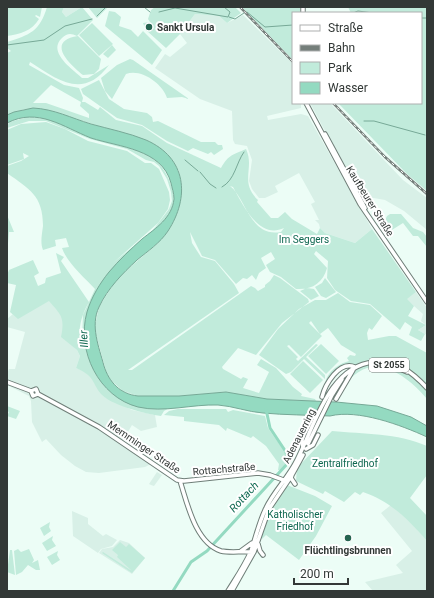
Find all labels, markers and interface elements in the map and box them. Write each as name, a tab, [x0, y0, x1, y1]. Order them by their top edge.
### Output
legend	[292, 12, 422, 104]
text: Straße	[328, 21, 363, 35]
marker: Sankt Ursula	[144, 22, 154, 32]
place label: Sankt Ursula	[157, 22, 215, 33]
text: Bahn	[328, 41, 355, 55]
text: Park	[328, 61, 353, 75]
text: Wasser	[328, 81, 368, 95]
street label: Kaufbeurer Straße	[344, 164, 396, 238]
park label: Im Seggers	[279, 234, 329, 245]
water label: Iller	[77, 330, 91, 348]
road number: St 2055	[369, 358, 409, 372]
street label: Adenauerring	[281, 407, 317, 465]
street label: Memminger Straße	[106, 419, 182, 475]
park label: Zentralfriedhof	[312, 458, 379, 469]
street label: Rottachstraße	[192, 461, 256, 477]
water label: Rottach	[227, 479, 261, 515]
park label: Katholischer Friedhof	[267, 509, 323, 532]
marker: Flüchtlingsbrunnen	[343, 533, 353, 543]
place label: Flüchtlingsbrunnen	[305, 545, 392, 556]
scale bar	[294, 560, 348, 586]
text: 200 m	[300, 567, 334, 581]

